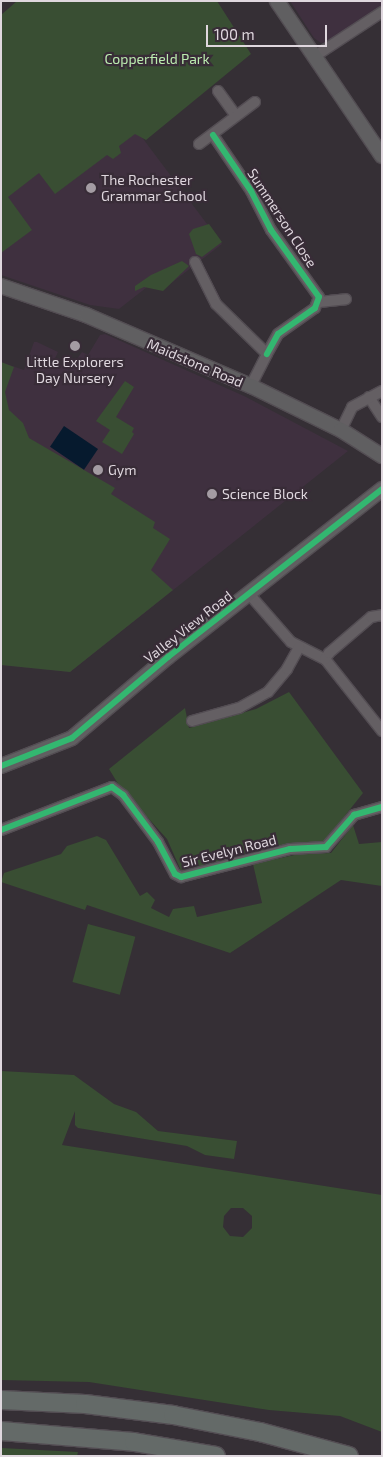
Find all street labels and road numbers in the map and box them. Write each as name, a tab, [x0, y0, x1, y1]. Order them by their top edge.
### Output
street label: Summerson Close	[244, 165, 320, 271]
street label: Maidstone Road	[144, 335, 246, 391]
street label: Valley View Road	[140, 587, 236, 667]
street label: Sir Evelyn Road	[180, 831, 278, 871]

